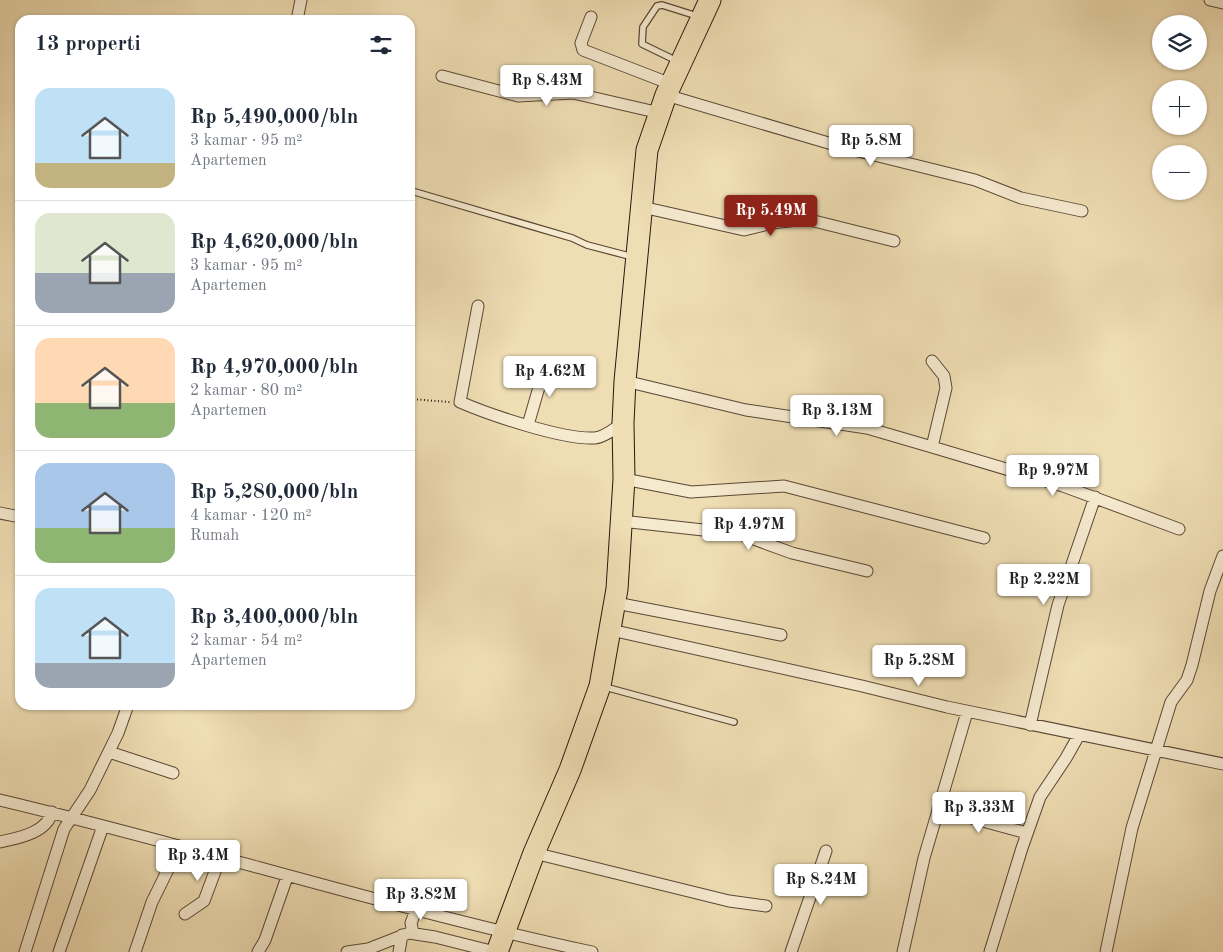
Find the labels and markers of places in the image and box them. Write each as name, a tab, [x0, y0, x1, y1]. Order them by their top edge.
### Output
pin: Rp 8.43M	[495, 64, 599, 107]
pin: Rp 5.8M	[825, 124, 917, 167]
pin: Rp 5.49M	[719, 194, 823, 237]
pin: Rp 4.62M	[498, 356, 602, 398]
pin: Rp 3.13M	[785, 394, 889, 437]
pin: Rp 9.97M	[1001, 454, 1105, 497]
pin: Rp 4.97M	[697, 508, 801, 551]
pin: Rp 2.22M	[992, 564, 1096, 606]
pin: Rp 5.28M	[867, 644, 971, 687]
pin: Rp 3.33M	[927, 792, 1031, 834]
pin: Rp 3.4M	[152, 840, 244, 882]
pin: Rp 8.24M	[769, 864, 873, 906]
pin: Rp 3.82M	[369, 878, 473, 921]

